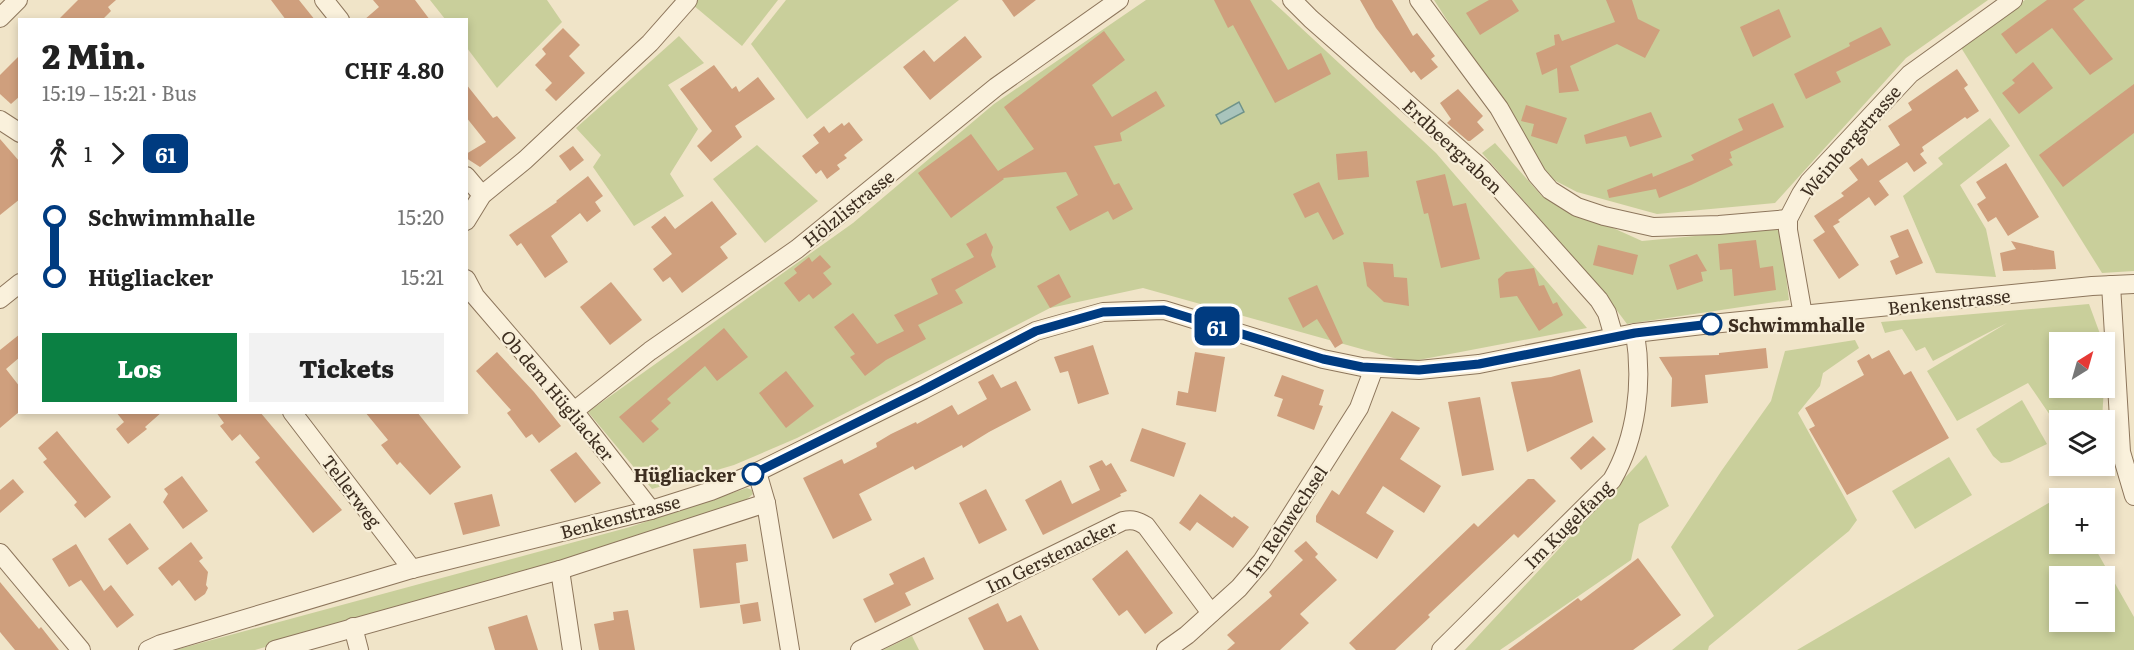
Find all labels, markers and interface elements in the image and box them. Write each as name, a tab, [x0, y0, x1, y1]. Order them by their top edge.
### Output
text: 2 Min.	[42, 30, 146, 79]
text: CHF 4.80	[344, 53, 444, 86]
text: 15:19 – 15:21 · Bus	[42, 77, 196, 107]
street label: Weinbergstrasse	[1793, 79, 1907, 203]
street label: Erdbeergraben	[1397, 92, 1509, 200]
icon: walk	[42, 137, 75, 170]
icon: forward	[101, 137, 134, 170]
text: 1	[84, 138, 92, 168]
text: 61	[155, 138, 176, 169]
street label: Hölzlistrasse	[797, 163, 899, 253]
text: Schwimmhalle	[88, 200, 255, 233]
text: 15:20	[398, 201, 444, 231]
text: Hügliacker	[88, 260, 213, 293]
text: 15:21	[401, 261, 444, 291]
street label: Benkenstrasse	[1886, 281, 2012, 321]
line badge: 61	[1190, 306, 1244, 346]
text: 61	[1207, 311, 1227, 342]
place label: Schwimmhalle	[1728, 311, 1865, 338]
marker: Schwimmhalle	[1700, 313, 1722, 335]
street label: Ob dem Hügliacker	[495, 323, 621, 467]
north arrow	[2049, 332, 2115, 398]
map controls	[2049, 332, 2115, 632]
button: Los	[42, 333, 237, 402]
button: Tickets	[249, 333, 444, 402]
button: layers	[2049, 410, 2115, 476]
street label: Tellerweg	[316, 449, 389, 534]
street label: Im Rehwechsel	[1239, 460, 1333, 582]
place label: Hügliacker	[634, 461, 736, 488]
marker: Hügliacker	[742, 463, 764, 485]
street label: Im Kugelfang	[1518, 473, 1619, 574]
street label: Benkenstrasse	[557, 487, 683, 545]
button: +	[2049, 488, 2115, 554]
street label: Im Gerstenacker	[981, 512, 1121, 599]
button: −	[2049, 566, 2115, 632]

